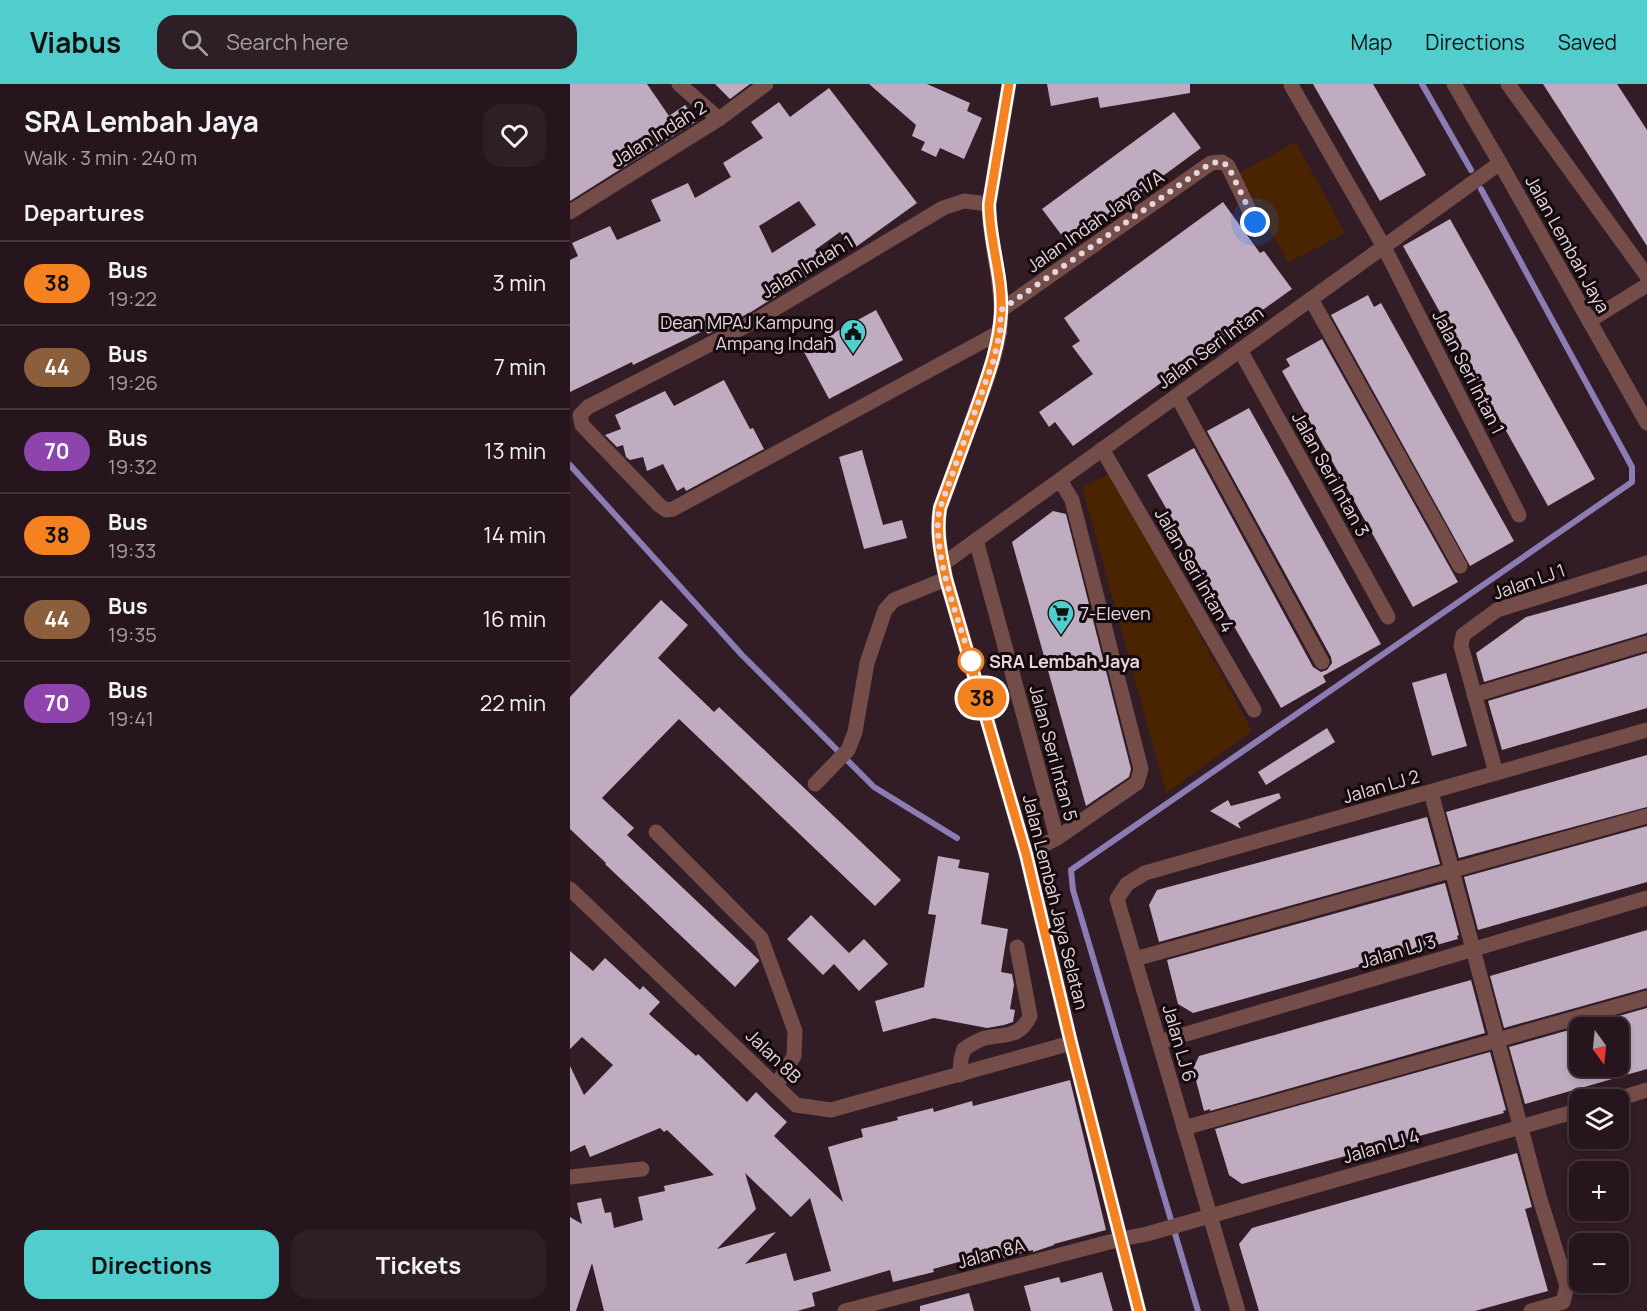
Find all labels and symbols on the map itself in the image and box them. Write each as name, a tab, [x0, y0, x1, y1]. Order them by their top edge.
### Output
street label: Jalan Indah 2	[607, 95, 711, 171]
street label: Jalan Indah Jaya 1/A	[1022, 164, 1169, 277]
street label: Jalan Lembah Jaya	[1520, 171, 1616, 317]
your location	[1240, 207, 1270, 237]
street label: Jalan Indah 1	[756, 229, 858, 303]
street label: Jalan Seri Intan	[1152, 300, 1268, 394]
street label: Jalan Seri Intan 1	[1427, 306, 1511, 438]
place label: Dean MPAJ Kampung Ampang Indah	[660, 310, 834, 355]
public building icon: Dean MPAJ Kampung Ampang Indah	[838, 317, 868, 355]
street label: Jalan Seri Intan 3	[1287, 407, 1375, 541]
street label: Jalan Seri Intan 4	[1150, 503, 1240, 637]
street label: Jalan LJ 1	[1490, 557, 1568, 605]
supermarket icon: 7-Eleven	[1046, 598, 1076, 636]
place label: 7-Eleven	[1080, 601, 1151, 625]
marker: SRA Lembah Jaya	[958, 648, 984, 674]
place label: SRA Lembah Jaya	[989, 649, 1140, 673]
line badge: 38	[955, 678, 1009, 718]
street label: Jalan Seri Intan 5	[1024, 682, 1084, 824]
street label: Jalan LJ 2	[1340, 764, 1422, 808]
street label: Jalan Lembah Jaya Selatan	[1018, 792, 1094, 1012]
street label: Jalan LJ 3	[1357, 929, 1439, 973]
street label: Jalan LJ 6	[1158, 1002, 1202, 1084]
north arrow	[1569, 1017, 1629, 1077]
street label: Jalan 8B	[741, 1024, 807, 1088]
street label: Jalan LJ 4	[1340, 1124, 1422, 1168]
street label: Jalan 8A	[955, 1232, 1028, 1273]

